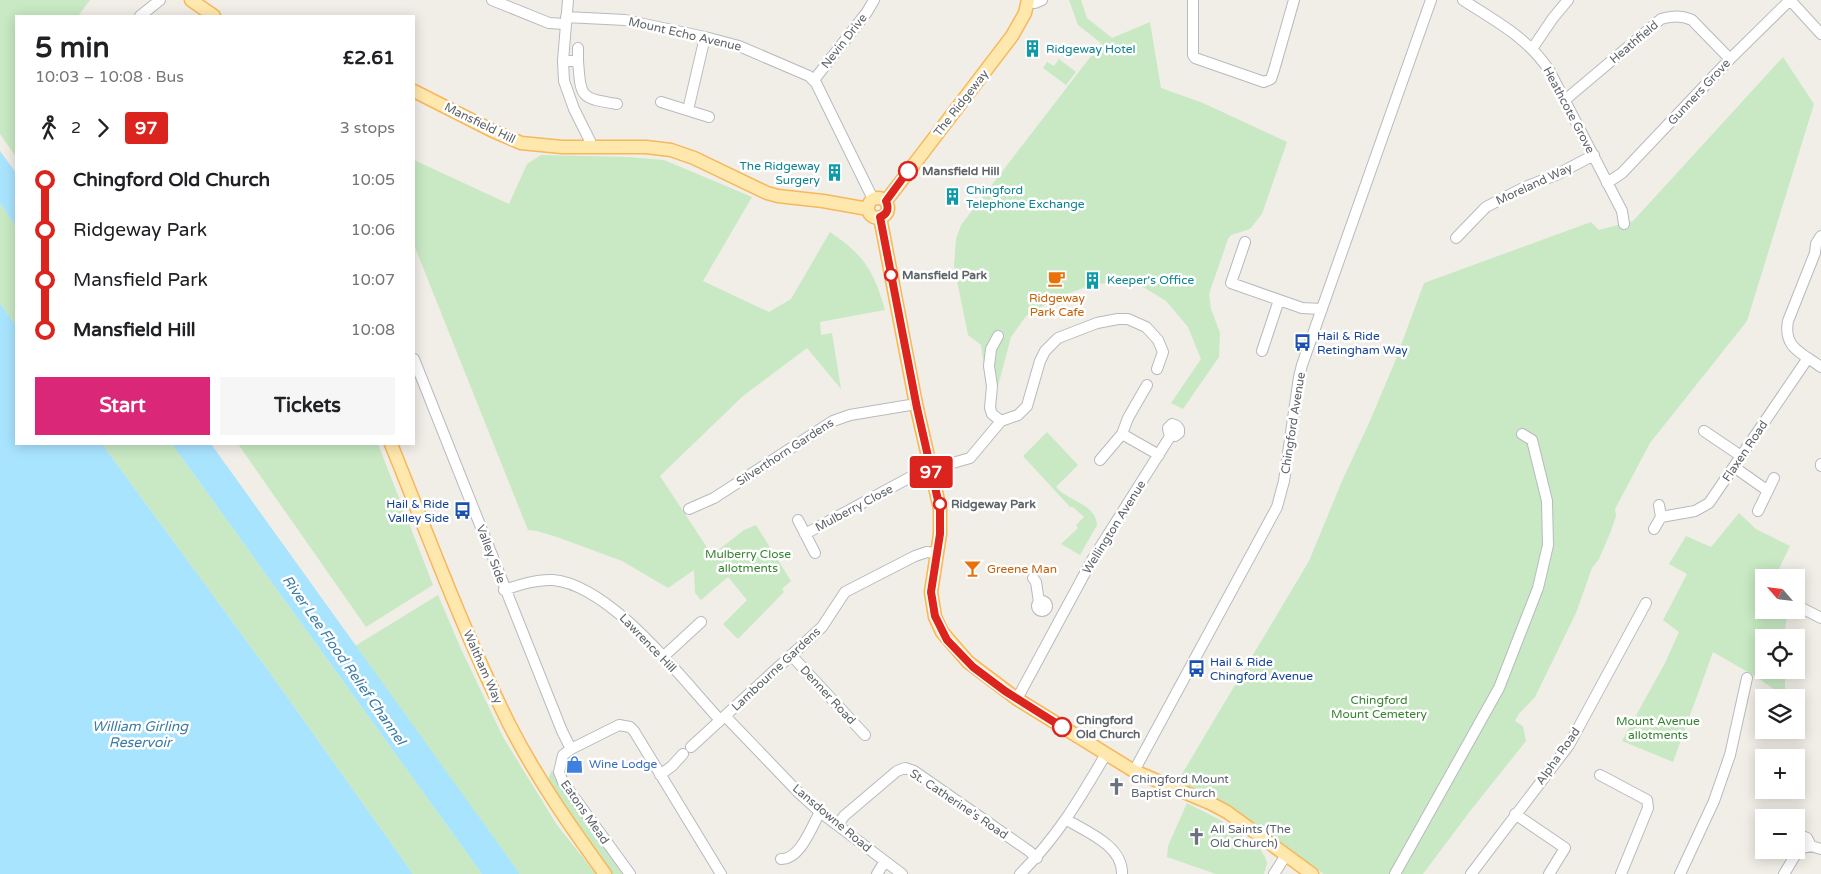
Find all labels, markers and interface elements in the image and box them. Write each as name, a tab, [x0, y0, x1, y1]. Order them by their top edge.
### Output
street label: Nevin Drive	[818, 11, 870, 71]
street label: Mount Echo Avenue	[627, 14, 743, 54]
street label: Heathfield	[1607, 18, 1661, 66]
text: 5 min	[35, 31, 110, 65]
building icon: Ridgeway Hotel	[1022, 39, 1042, 59]
place label: Ridgeway Hotel	[1046, 42, 1135, 56]
text: £2.61	[343, 47, 395, 69]
street label: Gunners Grove	[1665, 56, 1733, 128]
street label: Heathcote Grove	[1540, 64, 1598, 156]
text: 10:03 – 10:08 · Bus	[35, 67, 184, 87]
street label: The Ridgeway	[931, 67, 992, 139]
street label: Mansfield Hill	[442, 100, 518, 146]
icon: walk	[35, 114, 63, 142]
icon: forward	[89, 114, 117, 142]
text: 97	[135, 117, 158, 139]
text: 2	[71, 118, 81, 138]
text: 3 stops	[340, 118, 395, 138]
place label: The Ridgeway Surgery	[740, 159, 821, 187]
street label: Moreland Way	[1494, 160, 1575, 208]
marker: Mansfield Hill	[898, 161, 918, 181]
building icon: The Ridgeway Surgery	[824, 163, 844, 183]
place label: Mansfield Hill	[922, 164, 999, 178]
text: Chingford Old Church	[73, 169, 270, 191]
text: 10:05	[351, 170, 395, 190]
place label: Chingford Telephone Exchange	[966, 183, 1085, 211]
building icon: Chingford Telephone Exchange	[942, 187, 962, 207]
text: Ridgeway Park	[73, 219, 207, 241]
text: 10:06	[351, 220, 395, 240]
marker: Mansfield Park	[884, 268, 898, 282]
place label: Mansfield Park	[902, 268, 988, 282]
text: Mansfield Park	[73, 269, 208, 291]
cafe icon: Ridgeway Park Cafe	[1047, 269, 1067, 289]
text: 10:07	[351, 270, 395, 290]
building icon: Keeper's Office	[1083, 270, 1103, 290]
place label: Keeper's Office	[1107, 273, 1195, 287]
place label: Ridgeway Park Cafe	[1029, 291, 1086, 319]
text: Mansfield Hill	[73, 319, 196, 341]
text: 10:08	[351, 320, 395, 340]
place label: Hail & Ride Retingham Way	[1317, 329, 1408, 357]
bus stop icon: Hail & Ride Retingham Way	[1293, 333, 1313, 353]
street label: Chingford Avenue	[1278, 371, 1308, 475]
button: Start	[35, 377, 210, 435]
button: Tickets	[220, 377, 395, 435]
street label: Silverthorn Gardens	[734, 415, 836, 489]
street label: Flaxen Road	[1719, 418, 1771, 484]
line badge: 97	[908, 456, 954, 488]
text: 97	[920, 461, 942, 483]
street label: Wellington Avenue	[1080, 478, 1149, 576]
street label: Mulberry Close	[813, 482, 895, 534]
place label: Hail & Ride Valley Side	[386, 497, 449, 525]
marker: Ridgeway Park	[933, 497, 947, 511]
place label: Ridgeway Park	[951, 497, 1036, 512]
bus stop icon: Hail & Ride Valley Side	[453, 501, 473, 521]
street label: Valley Side	[473, 523, 509, 585]
park label: Mulberry Close allotments	[705, 547, 791, 575]
bar icon: Greene Man	[963, 559, 983, 579]
place label: Greene Man	[987, 562, 1057, 576]
north arrow	[1755, 569, 1805, 619]
map controls	[1755, 569, 1805, 859]
water label: River Lee Flood Relief Channel	[279, 572, 410, 749]
street label: Lawrence Hill	[617, 611, 679, 675]
street label: Lambourne Gardens	[729, 624, 823, 714]
street label: Waltham Way	[461, 628, 506, 706]
button: locate	[1755, 629, 1805, 679]
place label: Hail & Ride Chingford Avenue	[1210, 655, 1313, 683]
bus stop icon: Hail & Ride Chingford Avenue	[1186, 659, 1206, 679]
street label: Denner Road	[797, 663, 859, 727]
button: layers	[1755, 689, 1805, 739]
park label: Chingford Mount Cemetery	[1331, 693, 1428, 721]
place label: Chingford Old Church	[1076, 713, 1140, 741]
park label: Mount Avenue allotments	[1616, 714, 1700, 742]
marker: Chingford Old Church	[1052, 717, 1072, 737]
water label: William Girling Reservoir	[92, 718, 189, 751]
street label: Alpha Road	[1533, 725, 1583, 787]
button: +	[1755, 749, 1805, 799]
shop icon: Wine Lodge	[565, 754, 585, 774]
place label: Wine Lodge	[589, 757, 658, 771]
street label: St. Catherine's Road	[907, 766, 1011, 842]
place label: Chingford Mount Baptist Church	[1131, 772, 1229, 800]
church icon: Chingford Mount Baptist Church	[1107, 776, 1127, 796]
street label: Eatons Mead	[558, 777, 612, 847]
street label: Lansdowne Road	[790, 781, 874, 855]
button: −	[1755, 809, 1805, 859]
place label: All Saints (The Old Church)	[1210, 822, 1291, 850]
church icon: All Saints (The Old Church)	[1186, 826, 1206, 846]

